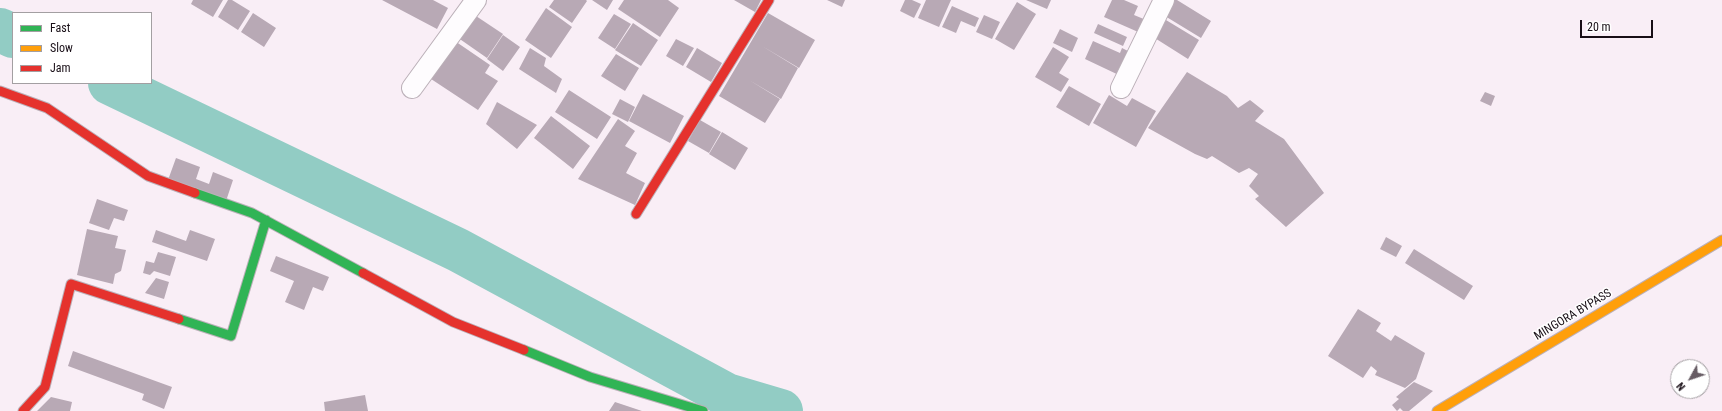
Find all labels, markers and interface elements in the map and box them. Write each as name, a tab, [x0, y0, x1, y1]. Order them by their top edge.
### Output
legend	[12, 12, 152, 84]
scale bar	[1582, 12, 1655, 38]
text: 20 m	[1587, 20, 1611, 34]
text: Fast	[50, 21, 70, 35]
text: Slow	[50, 41, 73, 55]
text: Jam	[50, 61, 71, 75]
street label: MINGORA BYPASS	[1532, 286, 1614, 344]
north arrow	[1670, 359, 1710, 399]
text: N	[1674, 380, 1688, 393]

